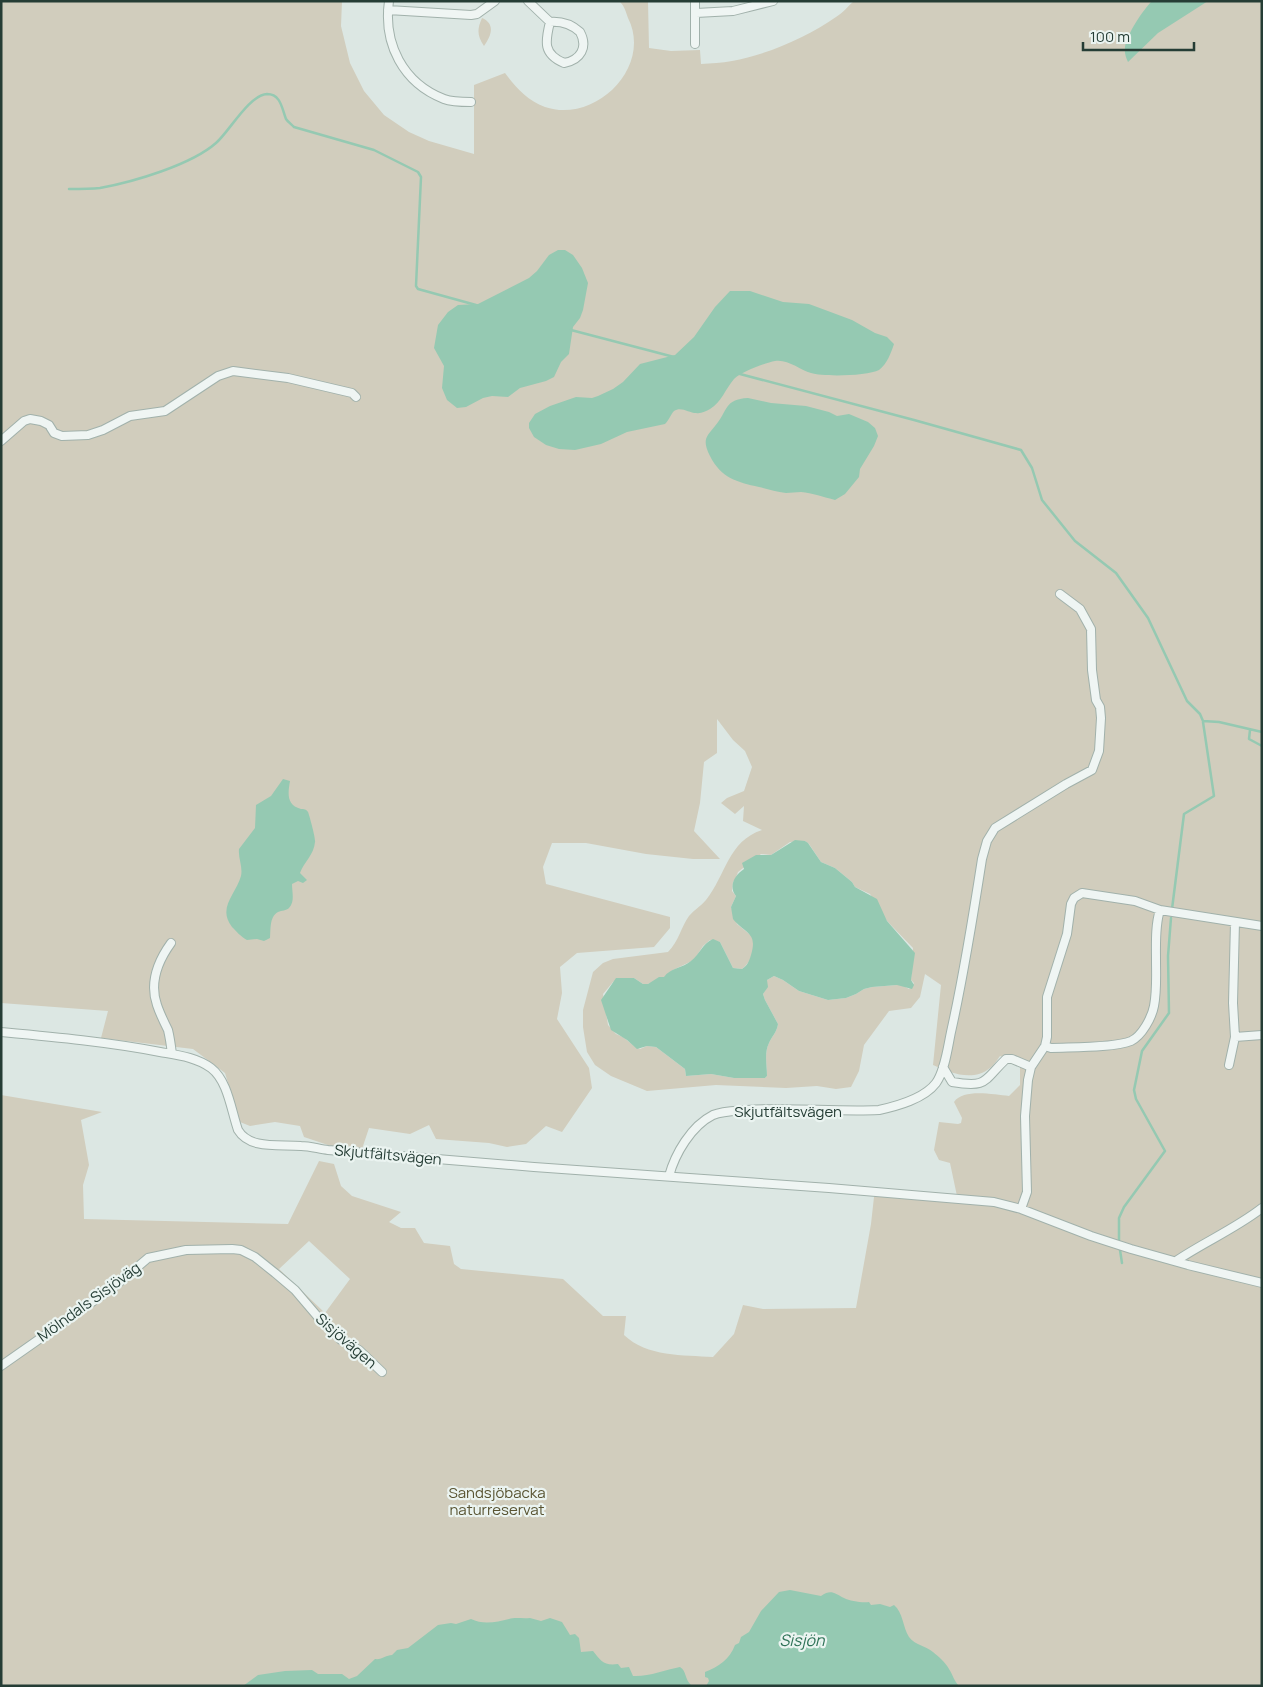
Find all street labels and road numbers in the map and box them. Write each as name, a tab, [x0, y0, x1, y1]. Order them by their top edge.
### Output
street label: Skjutfältsvägen	[734, 1101, 842, 1122]
street label: Skjutfältsvägen	[333, 1139, 443, 1170]
street label: Mölndals Sisjöväg	[33, 1257, 145, 1346]
street label: Sisjövägen	[311, 1308, 382, 1373]

